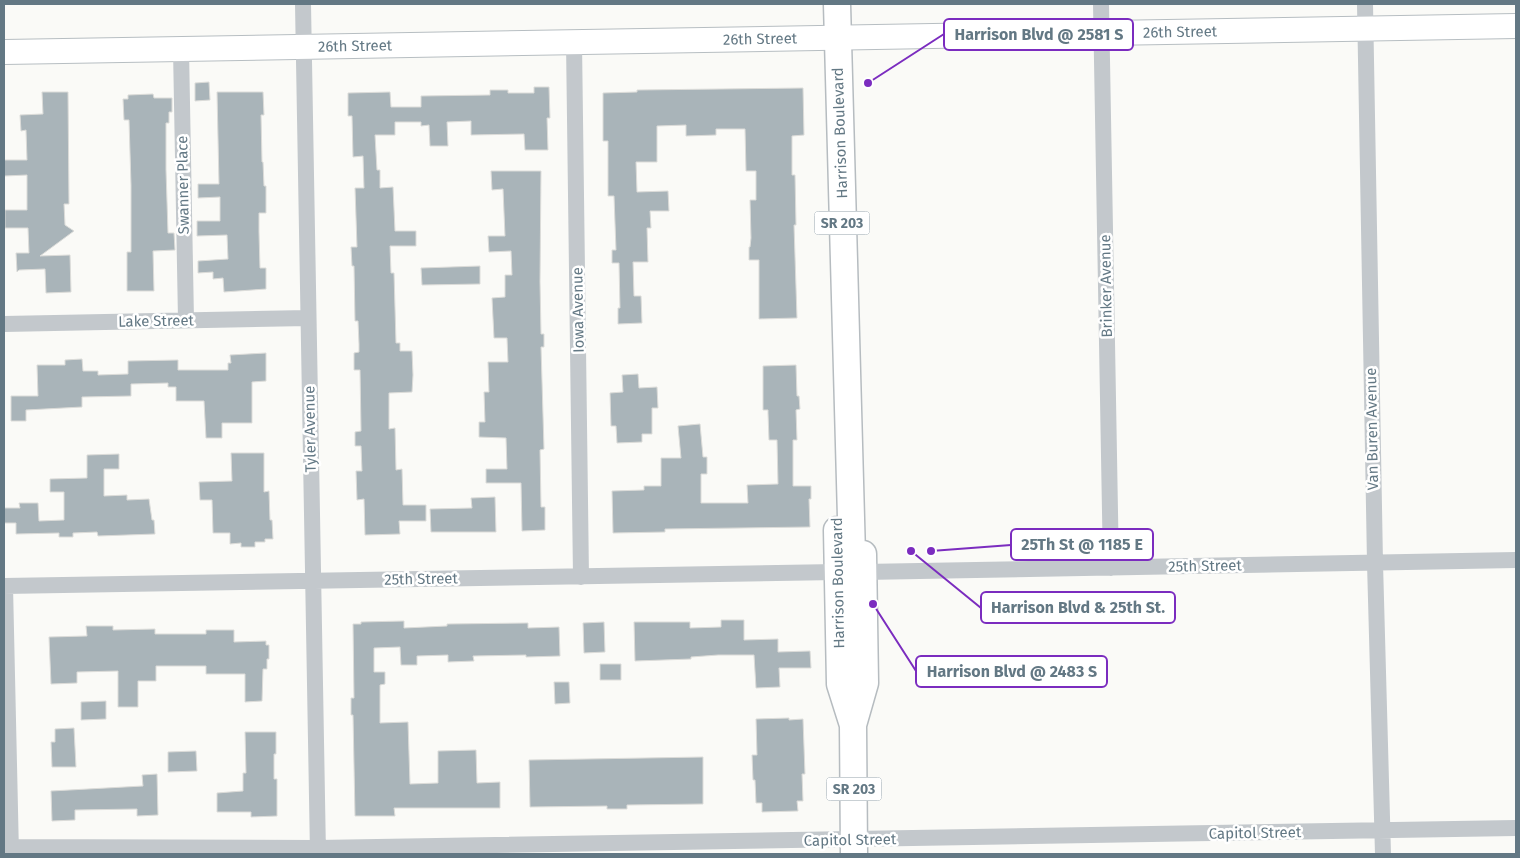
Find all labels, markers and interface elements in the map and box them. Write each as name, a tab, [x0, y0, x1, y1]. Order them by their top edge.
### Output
callout: Harrison Blvd @ 2581 S	[944, 19, 1133, 50]
street label: 26th Street	[1143, 22, 1218, 42]
text: Harrison Blvd @ 2581 S	[955, 25, 1123, 44]
street label: 26th Street	[723, 29, 798, 49]
street label: 26th Street	[318, 36, 393, 56]
street label: Harrison Boulevard	[829, 67, 851, 199]
street label: Swanner Place	[173, 136, 193, 234]
road number: SR 203	[814, 212, 870, 234]
street label: Brinker Avenue	[1096, 234, 1116, 338]
street label: Iowa Avenue	[568, 267, 588, 353]
street label: Lake Street	[118, 311, 195, 331]
street label: Van Buren Avenue	[1362, 368, 1382, 490]
street label: Tyler Avenue	[300, 386, 320, 472]
street label: Harrison Boulevard	[828, 517, 848, 649]
callout: 25Th St @ 1185 E	[1011, 529, 1153, 560]
text: 25Th St @ 1185 E	[1021, 535, 1143, 554]
street label: 25th Street	[1168, 556, 1243, 576]
street label: 25th Street	[384, 569, 459, 589]
callout: Harrison Blvd & 25th St.	[981, 592, 1175, 623]
text: Harrison Blvd & 25th St.	[991, 598, 1165, 617]
callout: Harrison Blvd @ 2483 S	[916, 656, 1107, 687]
text: Harrison Blvd @ 2483 S	[927, 662, 1097, 681]
road number: SR 203	[826, 778, 882, 801]
street label: Capitol Street	[1209, 823, 1302, 843]
street label: Capitol Street	[804, 830, 897, 850]

